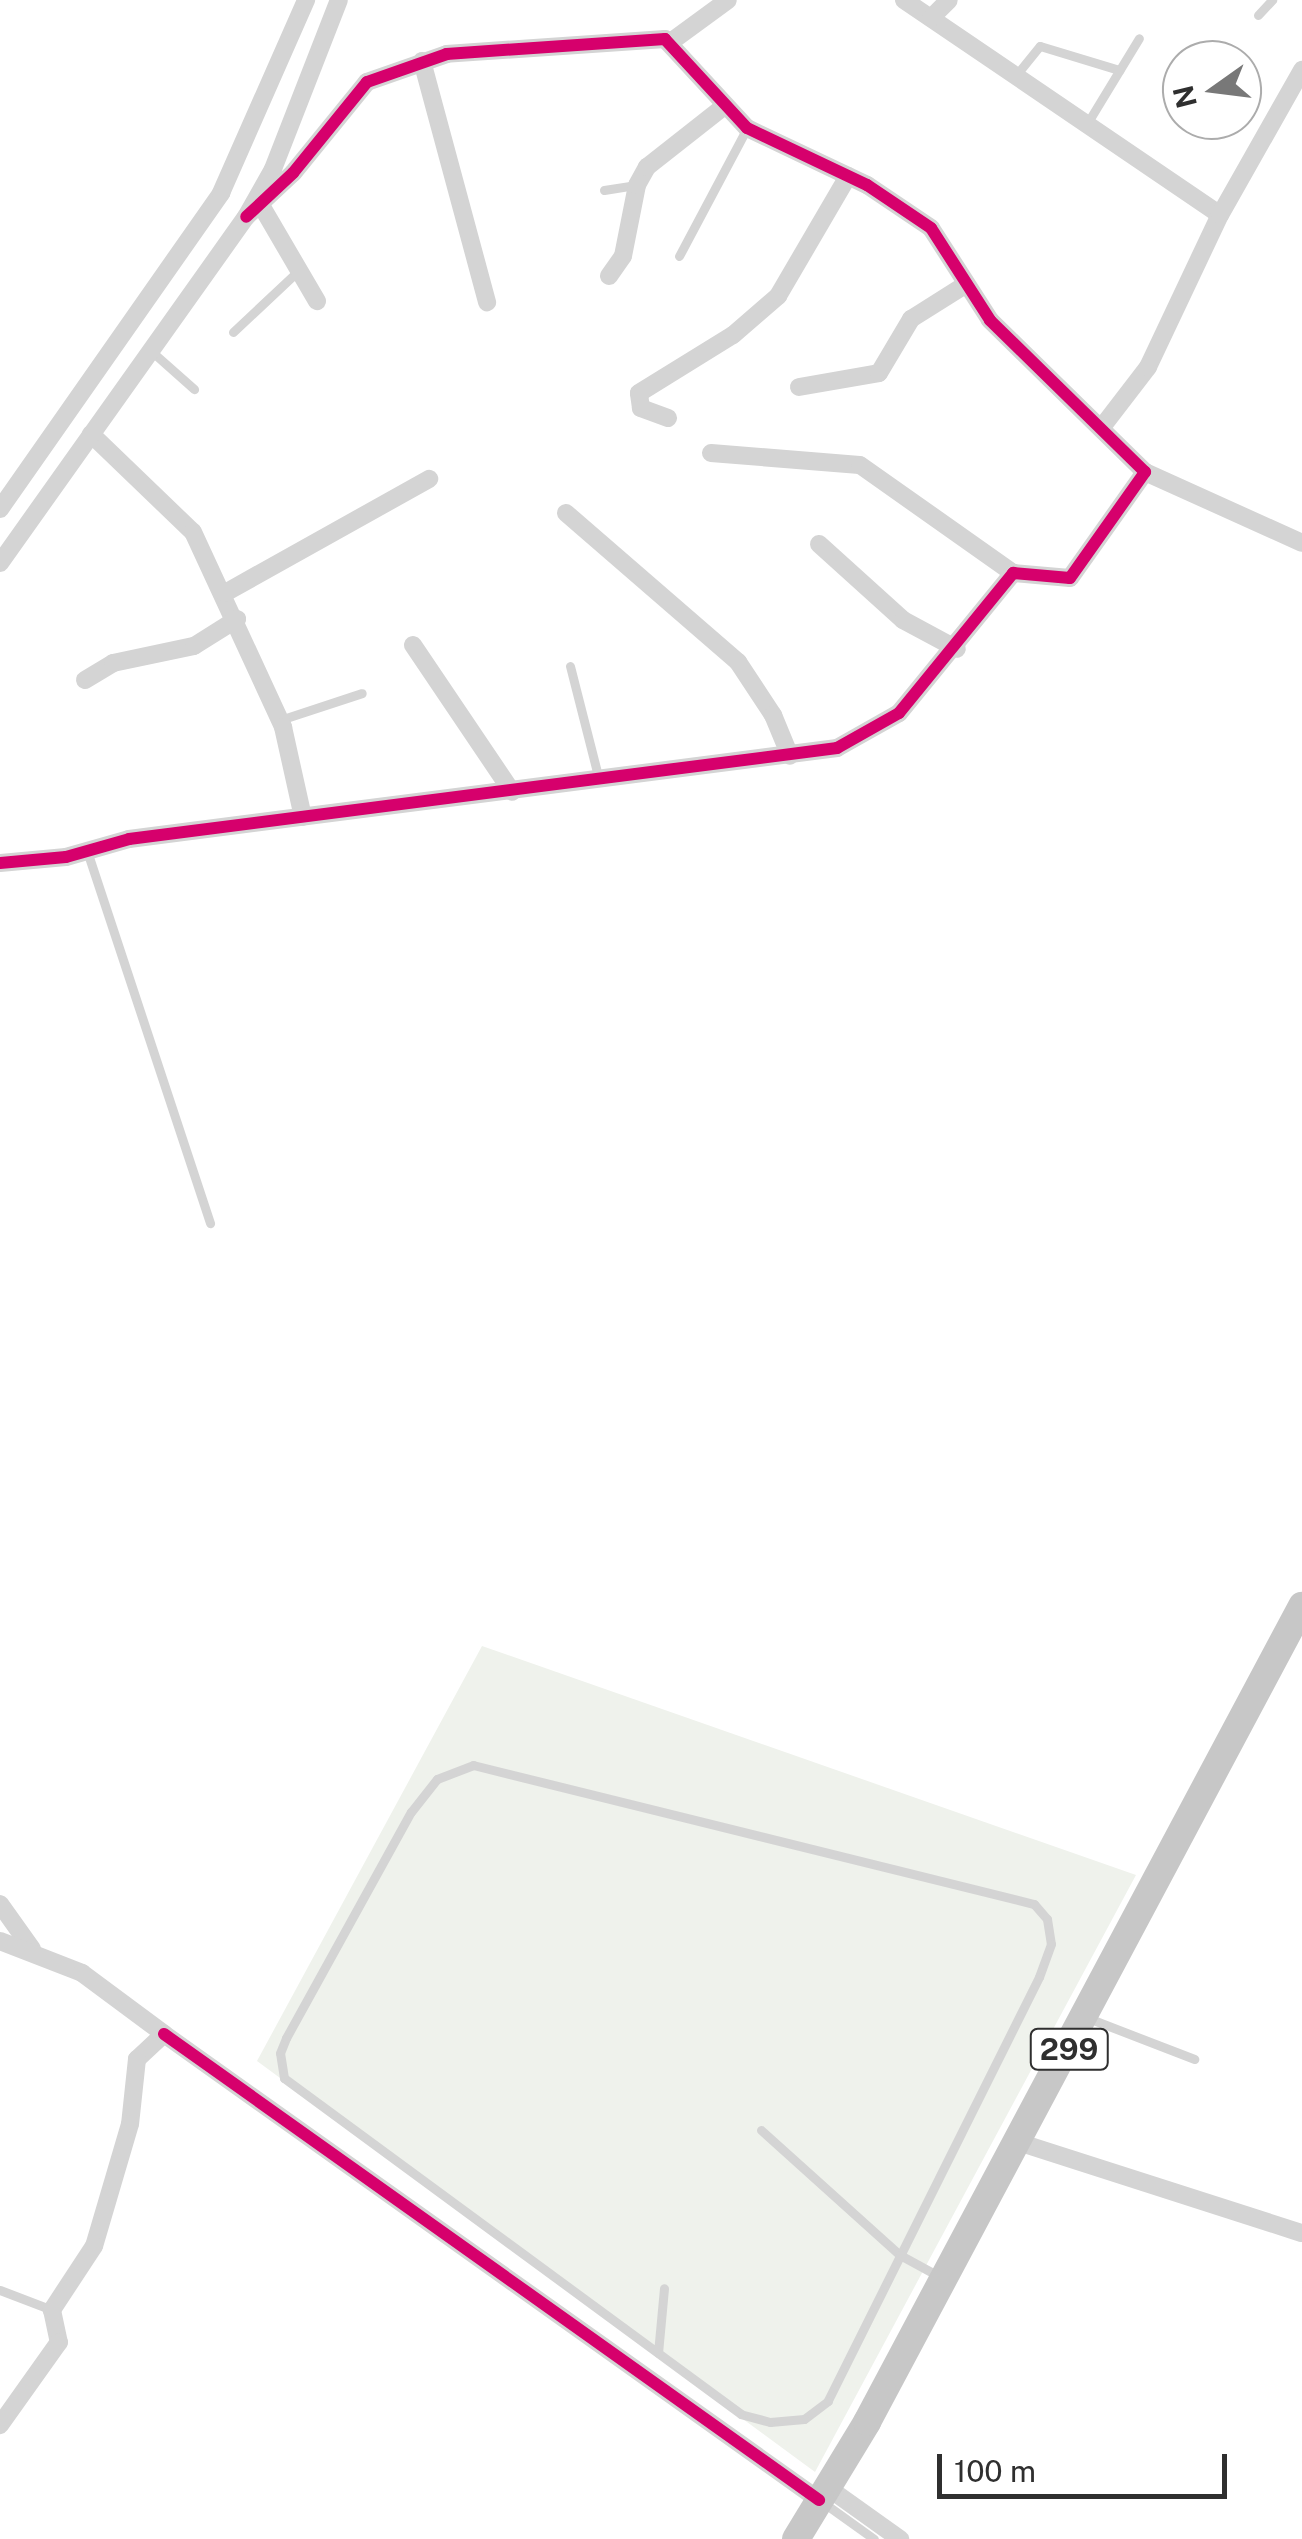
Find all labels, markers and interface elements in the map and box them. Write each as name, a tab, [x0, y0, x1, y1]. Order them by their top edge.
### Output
north arrow	[1162, 40, 1262, 140]
text: N	[1166, 82, 1203, 112]
road number: 299	[1029, 2024, 1109, 2074]
scale bar	[942, 2434, 1232, 2496]
text: 100 m	[954, 2453, 1036, 2489]

